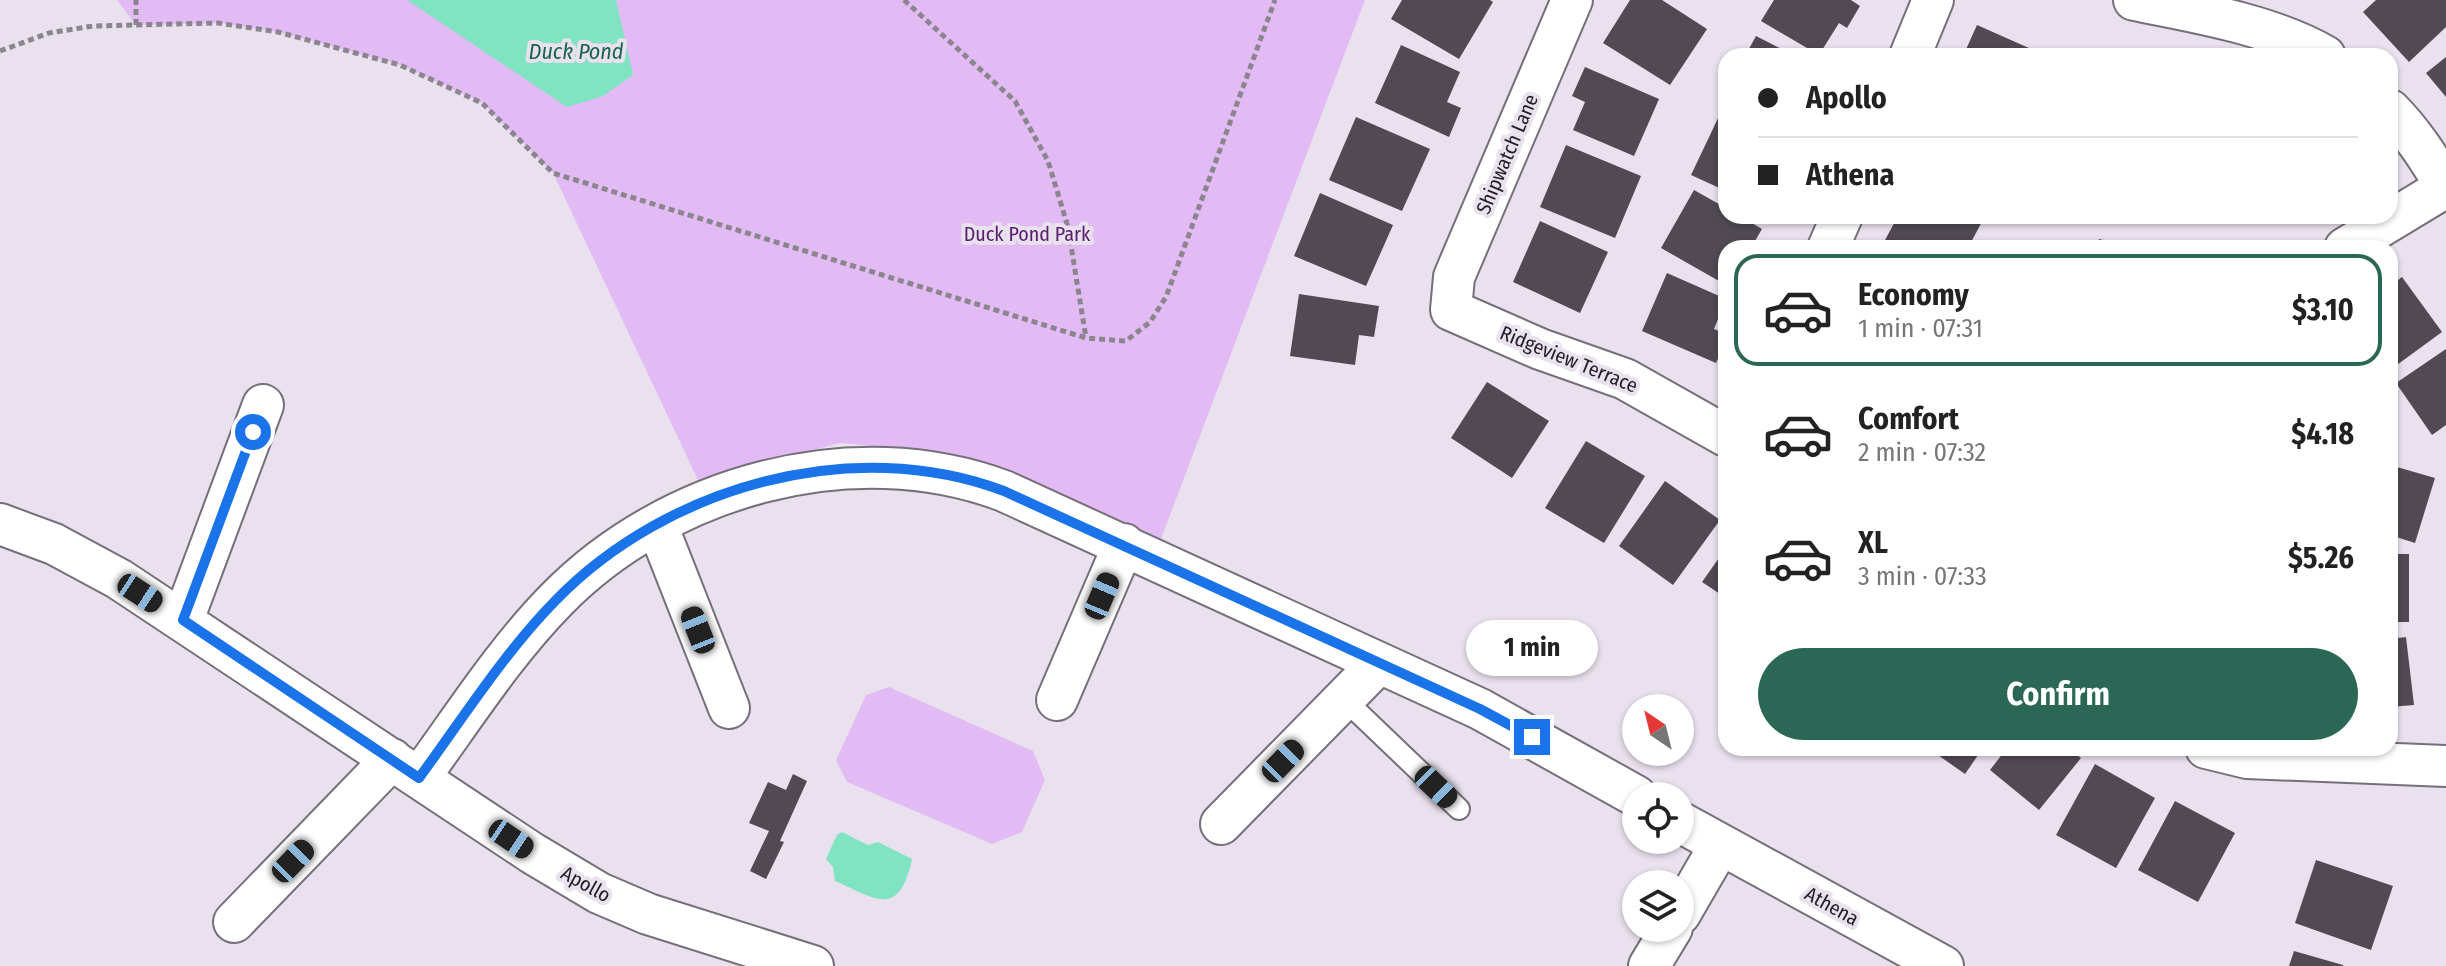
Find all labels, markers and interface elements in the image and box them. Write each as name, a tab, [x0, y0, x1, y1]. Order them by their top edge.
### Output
water label: Duck Pond	[529, 38, 624, 65]
text: Apollo	[1806, 80, 1887, 116]
street label: Shipwatch Lane	[1471, 91, 1543, 217]
text: Athena	[1806, 157, 1894, 193]
park label: Duck Pond Park	[964, 222, 1091, 246]
icon: car	[1762, 274, 1834, 346]
text: Economy	[1858, 277, 1969, 313]
text: $3.10	[2292, 292, 2354, 328]
text: 1 min · 07:31	[1858, 313, 1983, 344]
street label: Ridgeview Terrace	[1497, 320, 1641, 398]
icon: car	[1762, 398, 1834, 470]
text: Comfort	[1858, 401, 1959, 437]
route start	[235, 414, 271, 450]
text: $4.18	[2291, 416, 2354, 452]
text: 2 min · 07:32	[1858, 437, 1986, 468]
icon: car	[1762, 522, 1834, 594]
text: XL	[1858, 525, 1888, 561]
text: $5.26	[2288, 540, 2354, 576]
text: 3 min · 07:33	[1858, 561, 1987, 592]
car	[1082, 569, 1122, 623]
car	[113, 570, 167, 616]
car	[678, 603, 718, 657]
callout: 1 min	[1466, 621, 1598, 677]
text: 1 min	[1504, 632, 1560, 663]
button: Confirm	[1758, 648, 2358, 740]
north arrow	[1622, 694, 1694, 766]
map controls	[1622, 694, 1694, 942]
route end	[1514, 719, 1550, 755]
car	[1258, 735, 1308, 787]
car	[1410, 762, 1462, 812]
button: locate	[1622, 782, 1694, 854]
car	[484, 816, 538, 862]
car	[268, 835, 318, 887]
street label: Apollo	[557, 861, 615, 907]
button: layers	[1622, 870, 1694, 942]
street label: Athena	[1801, 881, 1863, 931]

